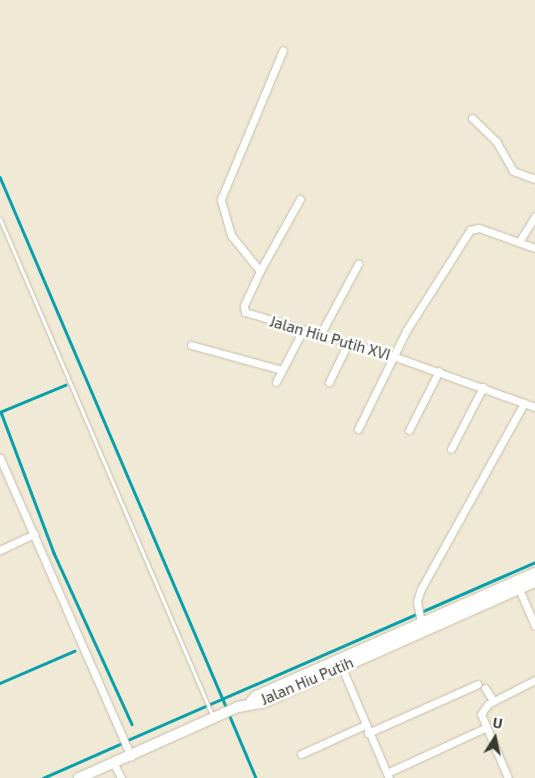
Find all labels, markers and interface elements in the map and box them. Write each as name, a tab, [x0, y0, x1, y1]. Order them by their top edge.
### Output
street label: Jalan Hiu Putih XVI	[268, 312, 392, 364]
street label: Jalan Hiu Putih	[258, 653, 356, 709]
north arrow	[470, 713, 520, 763]
text: U	[491, 714, 504, 732]

